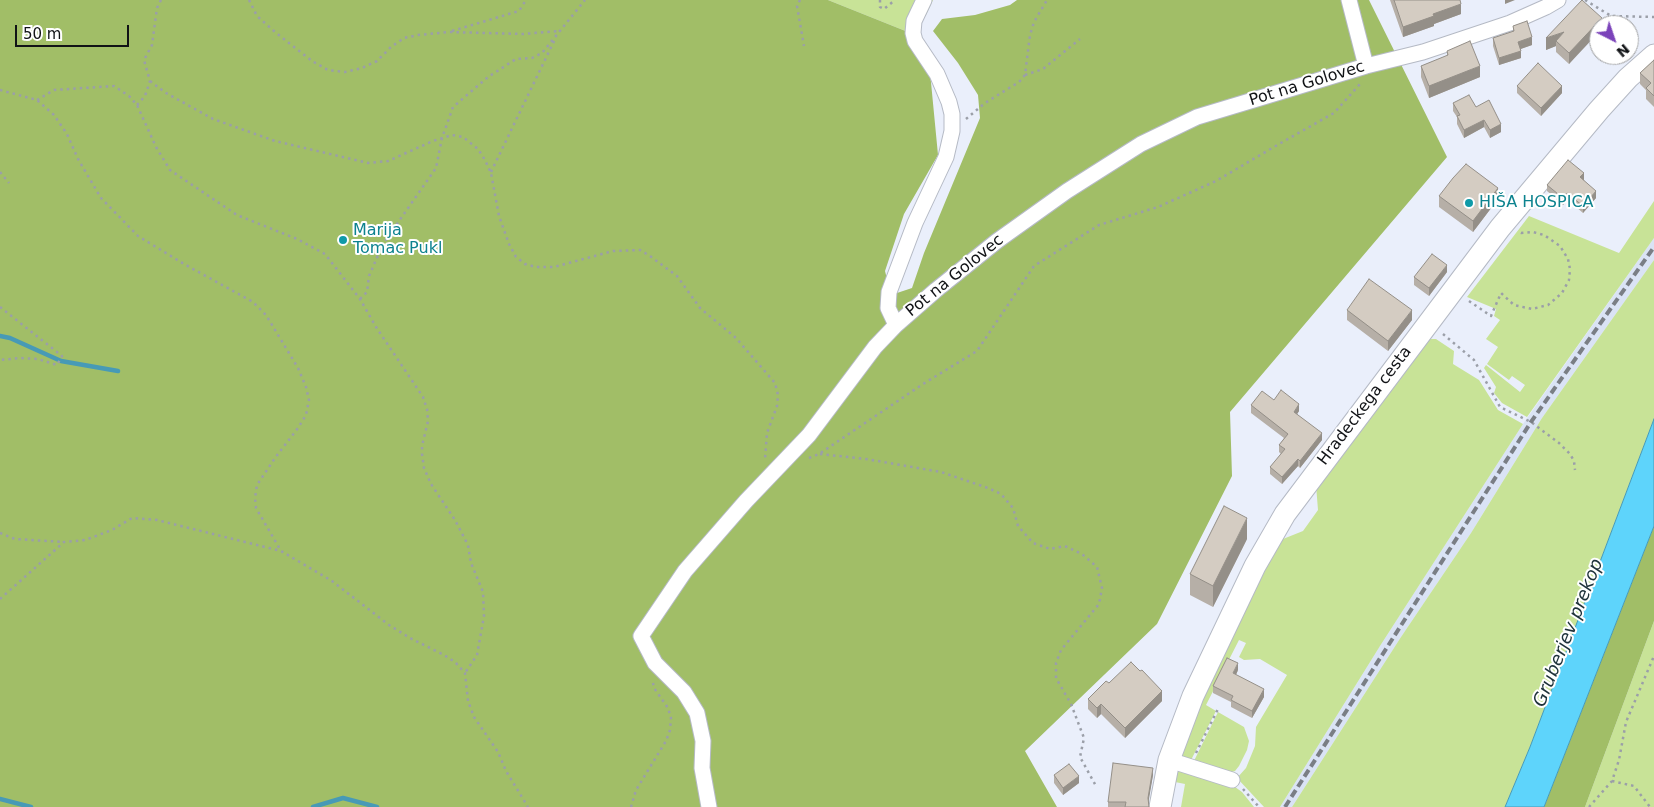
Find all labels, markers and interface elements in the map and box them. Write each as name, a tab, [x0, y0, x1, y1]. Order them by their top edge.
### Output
scale bar	[18, 15, 131, 47]
north arrow	[1589, 15, 1639, 65]
text: 50 m	[23, 25, 61, 43]
text: N	[1614, 41, 1633, 60]
street label: Pot na Golovec	[1247, 57, 1367, 111]
place label: HIŠA HOSPICA	[1479, 193, 1594, 213]
marker: HIŠA HOSPICA	[1463, 197, 1475, 209]
place label: Marija Tomac Pukl	[353, 221, 442, 259]
street label: Pot na Golovec	[902, 231, 1008, 321]
marker: Marija Tomac Pukl	[337, 234, 349, 246]
street label: Hradeckega cesta	[1314, 343, 1416, 469]
water label: Gruberjev prekop	[1529, 556, 1609, 710]

